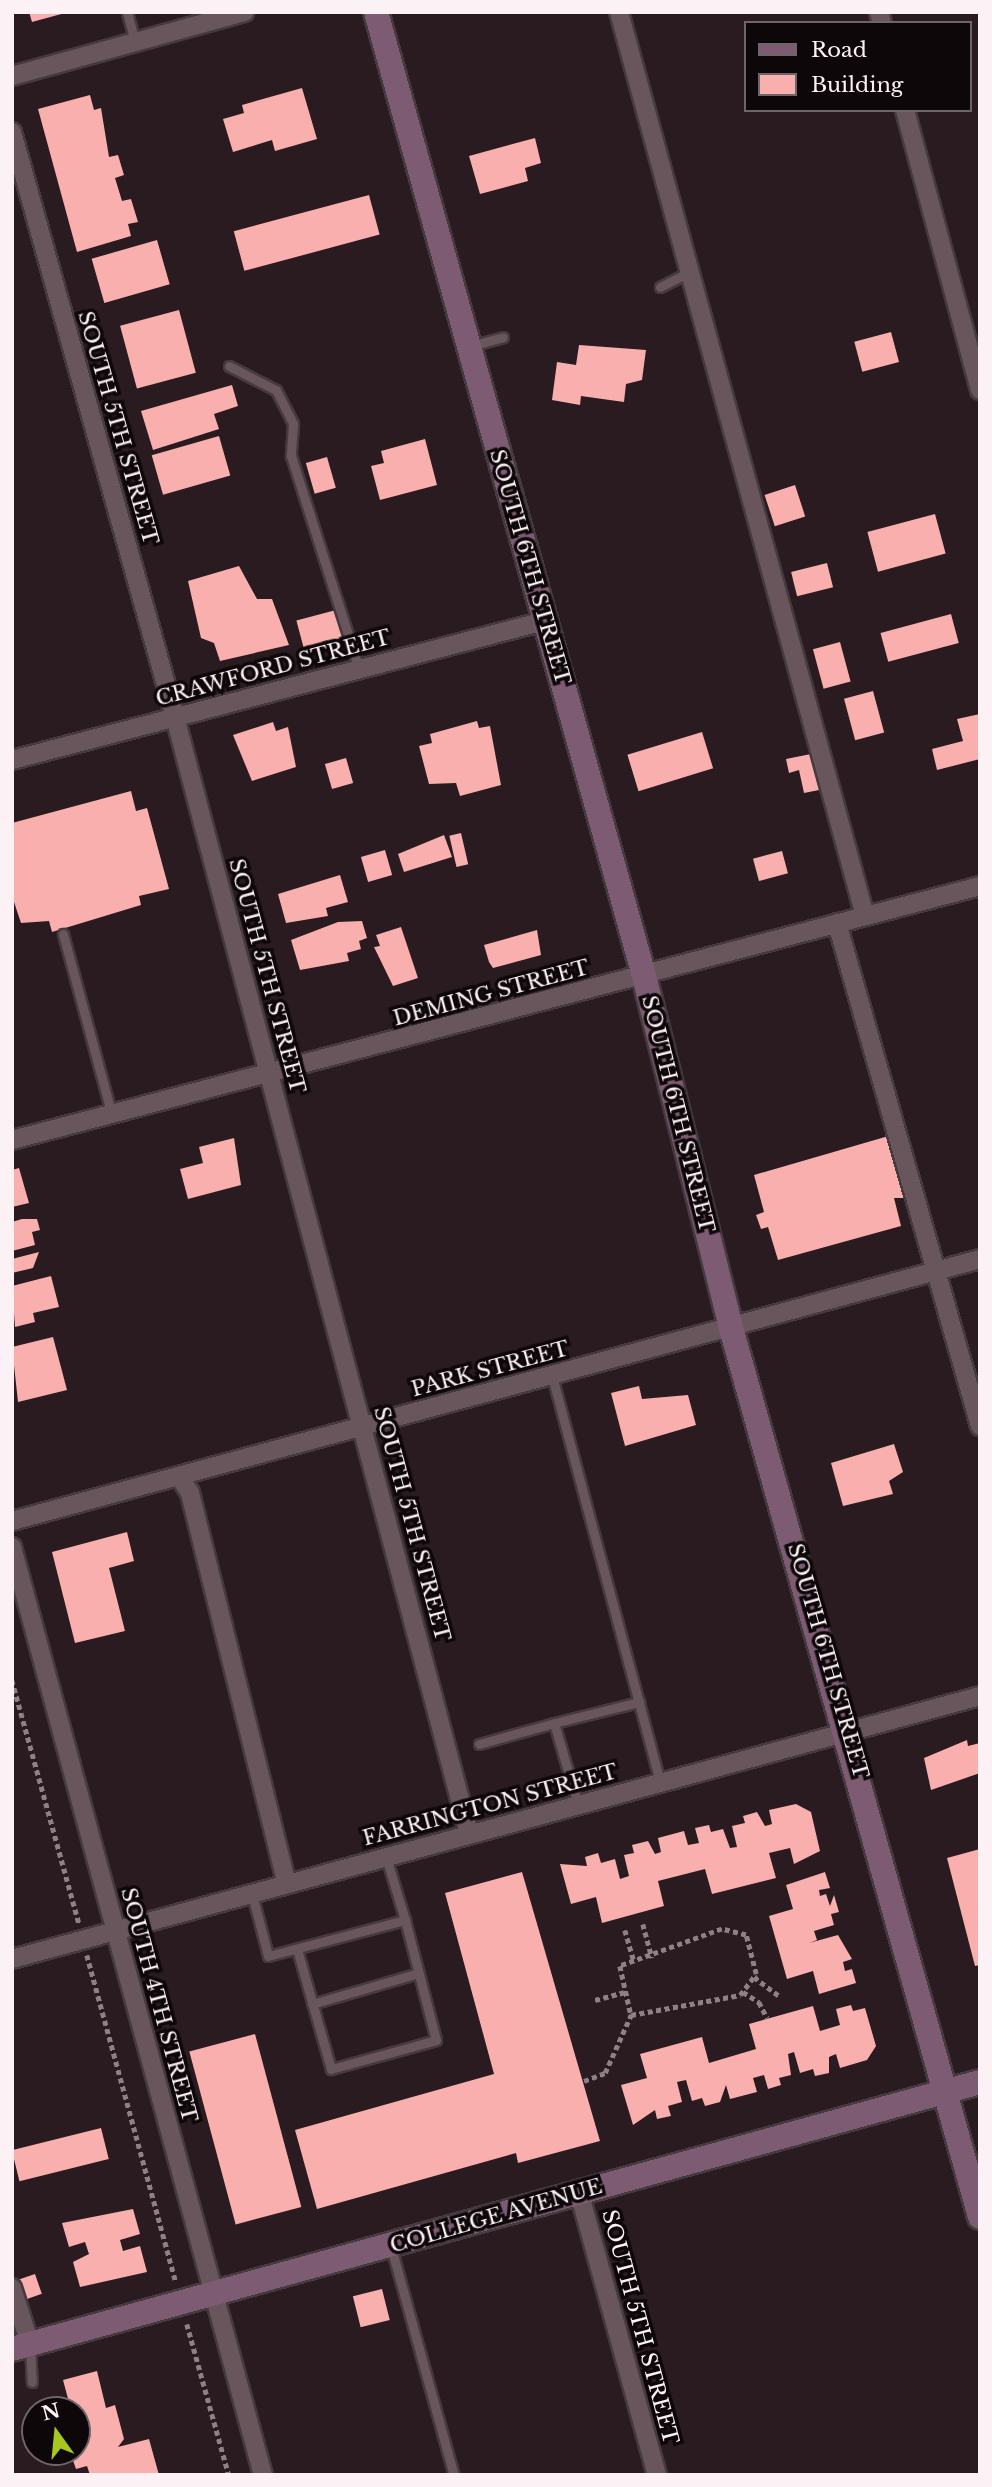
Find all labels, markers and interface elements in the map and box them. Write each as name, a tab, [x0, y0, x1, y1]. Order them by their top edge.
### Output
legend	[744, 21, 971, 112]
text: Road	[811, 37, 867, 63]
text: Building	[811, 72, 903, 98]
street label: SOUTH 5TH STREET	[73, 308, 163, 548]
street label: SOUTH 6TH STREET	[484, 446, 576, 688]
street label: CRAWFORD STREET	[153, 625, 393, 711]
street label: SOUTH 5TH STREET	[224, 856, 310, 1096]
street label: DEMING STREET	[390, 955, 592, 1031]
street label: SOUTH 6TH STREET	[636, 993, 720, 1235]
street label: PARK STREET	[408, 1336, 572, 1402]
street label: SOUTH 5TH STREET	[369, 1404, 455, 1644]
street label: SOUTH 6TH STREET	[782, 1540, 874, 1782]
street label: FARRINGTON STREET	[360, 1759, 620, 1851]
street label: SOUTH 4TH STREET	[116, 1885, 202, 2125]
street label: COLLEGE AVENUE	[387, 2174, 605, 2258]
street label: SOUTH 5TH STREET	[597, 2207, 683, 2447]
north arrow	[21, 2396, 91, 2466]
text: N	[39, 2399, 63, 2426]

